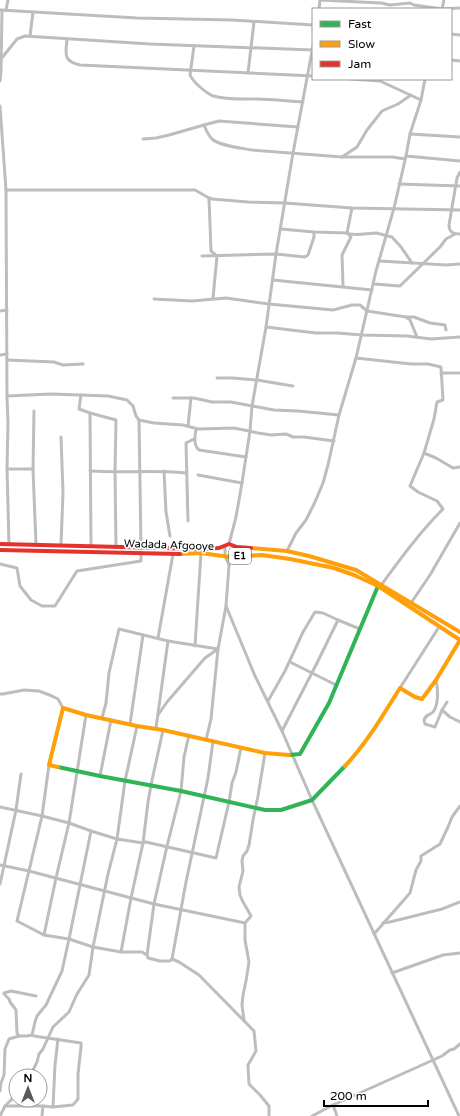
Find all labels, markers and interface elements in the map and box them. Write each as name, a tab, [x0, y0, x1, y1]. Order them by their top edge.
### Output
legend	[312, 8, 452, 80]
text: Fast	[348, 17, 372, 31]
text: Slow	[348, 37, 375, 51]
text: Jam	[348, 57, 371, 71]
street label: Wadada Afgooye	[124, 537, 214, 553]
road number: E1	[229, 548, 251, 564]
north arrow	[8, 1068, 48, 1108]
text: N	[24, 1072, 32, 1085]
scale bar	[324, 1082, 428, 1108]
text: 200 m	[330, 1089, 367, 1103]

